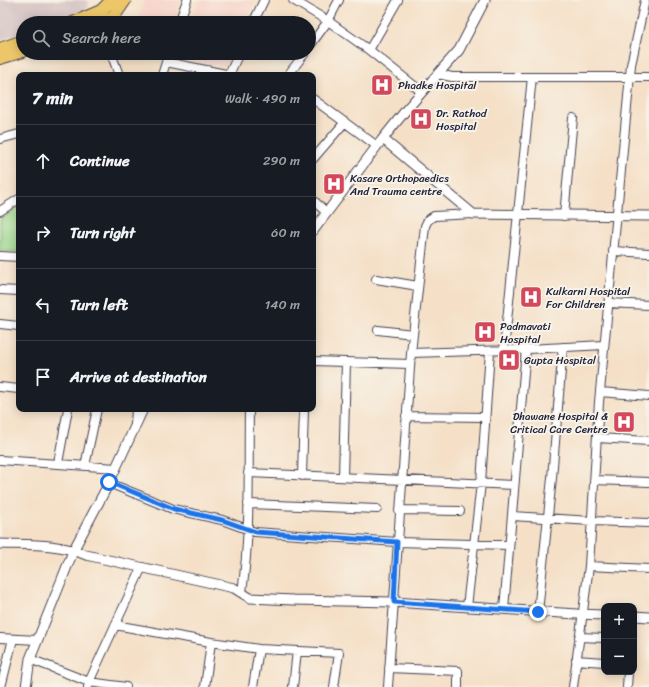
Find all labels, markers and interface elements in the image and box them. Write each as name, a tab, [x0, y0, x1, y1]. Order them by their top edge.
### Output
search box	[16, 16, 316, 60]
text: Search here	[62, 25, 141, 51]
icon: search	[30, 27, 52, 49]
hospital icon: Phadke Hospital	[369, 72, 395, 98]
place label: Phadke Hospital	[398, 76, 477, 95]
text: 7 min	[32, 83, 73, 113]
text: Walk · 490 m	[225, 87, 300, 110]
place label: Dr. Rathod Hospital	[436, 104, 488, 136]
hospital icon: Dr. Rathod Hospital	[408, 106, 434, 132]
text: Continue	[70, 148, 130, 174]
text: 290 m	[263, 149, 300, 172]
icon: ahead	[32, 150, 54, 172]
place label: Kasare Orthopaedics And Trauma centre	[349, 169, 449, 201]
hospital icon: Kasare Orthopaedics And Trauma centre	[321, 171, 347, 197]
text: Turn right	[70, 220, 135, 246]
text: 60 m	[271, 221, 300, 244]
icon: right	[32, 222, 54, 244]
place label: Kulkarni Hospital For Children	[546, 282, 631, 314]
hospital icon: Kulkarni Hospital For Children	[518, 284, 544, 310]
text: Turn left	[70, 292, 128, 318]
text: 140 m	[265, 293, 300, 316]
icon: left	[32, 294, 54, 316]
place label: Padmavati Hospital	[500, 317, 551, 349]
hospital icon: Padmavati Hospital	[472, 319, 498, 345]
hospital icon: Gupta Hospital	[496, 347, 522, 373]
place label: Gupta Hospital	[524, 351, 597, 370]
text: Arrive at destination	[70, 364, 207, 390]
icon: arrive	[32, 366, 54, 388]
place label: Dhawane Hospital & Critical Care Centre	[510, 407, 608, 439]
hospital icon: Dhawane Hospital & Critical Care Centre	[611, 409, 637, 435]
route start	[100, 473, 118, 491]
route end	[529, 603, 547, 621]
map controls	[601, 603, 637, 675]
button: +	[601, 603, 637, 639]
button: −	[601, 639, 637, 675]

